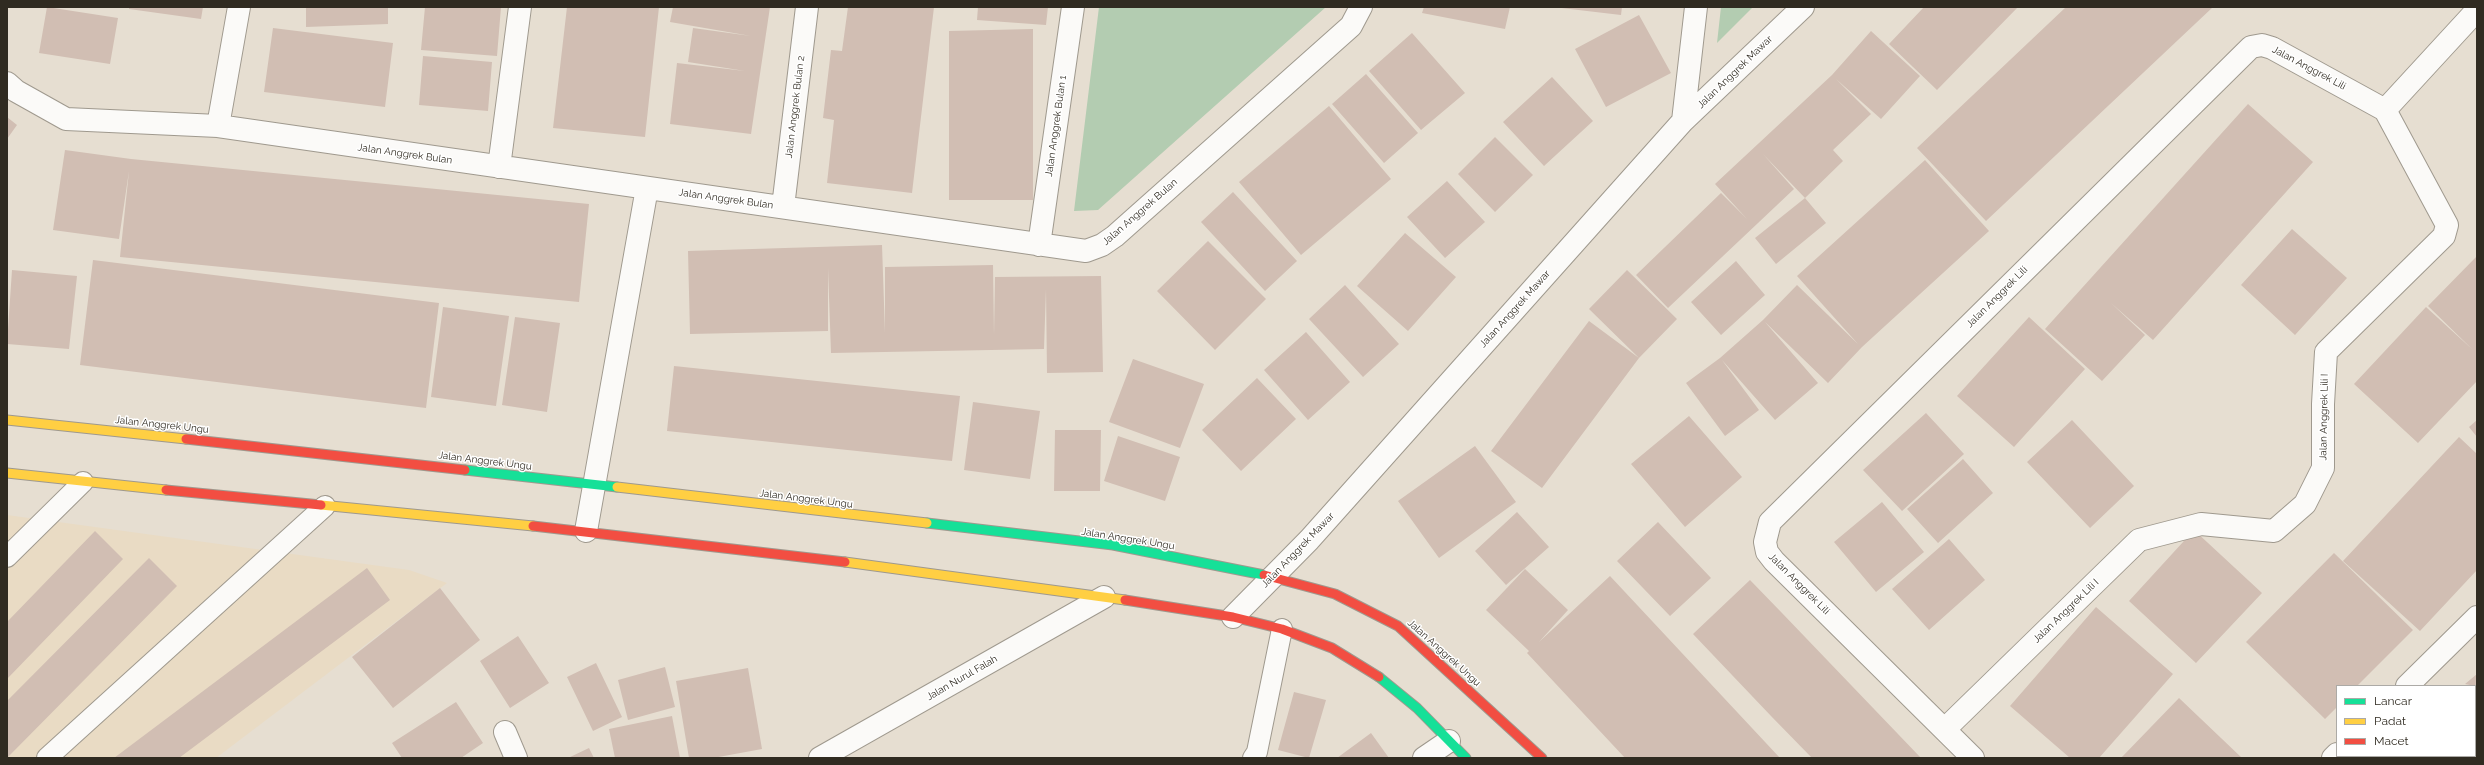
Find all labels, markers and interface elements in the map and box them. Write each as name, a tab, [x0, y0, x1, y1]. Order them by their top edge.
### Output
street label: Jalan Anggrek Mawar	[1695, 33, 1775, 111]
street label: Jalan Anggrek Lili	[2270, 44, 2348, 92]
street label: Jalan Anggrek Bulan 2	[783, 55, 807, 159]
street label: Jalan Anggrek Bulan 1	[1043, 75, 1069, 177]
street label: Jalan Anggrek Bulan	[357, 141, 453, 167]
street label: Jalan Anggrek Bulan	[1100, 176, 1180, 248]
street label: Jalan Anggrek Bulan	[678, 186, 774, 212]
street label: Jalan Anggrek Lili	[1964, 264, 2030, 330]
street label: Jalan Anggrek Mawar	[1477, 268, 1553, 350]
street label: Jalan Anggrek Lili I	[2317, 374, 2331, 460]
street label: Jalan Anggrek Ungu	[115, 414, 209, 436]
street label: Jalan Anggrek Ungu	[438, 449, 532, 473]
street label: Jalan Anggrek Ungu	[759, 487, 853, 511]
street label: Jalan Anggrek Mawar	[1259, 510, 1337, 590]
street label: Jalan Anggrek Ungu	[1081, 526, 1175, 552]
street label: Jalan Anggrek Lili	[1766, 551, 1832, 617]
street label: Jalan Anggrek Lili I	[2031, 577, 2101, 645]
street label: Jalan Anggrek Ungu	[1405, 617, 1483, 689]
street label: Jalan Nurul Falah	[924, 653, 1000, 703]
legend	[2336, 685, 2476, 757]
text: Lancar	[2374, 694, 2412, 708]
text: Padat	[2374, 714, 2406, 728]
text: Macet	[2374, 734, 2409, 748]

